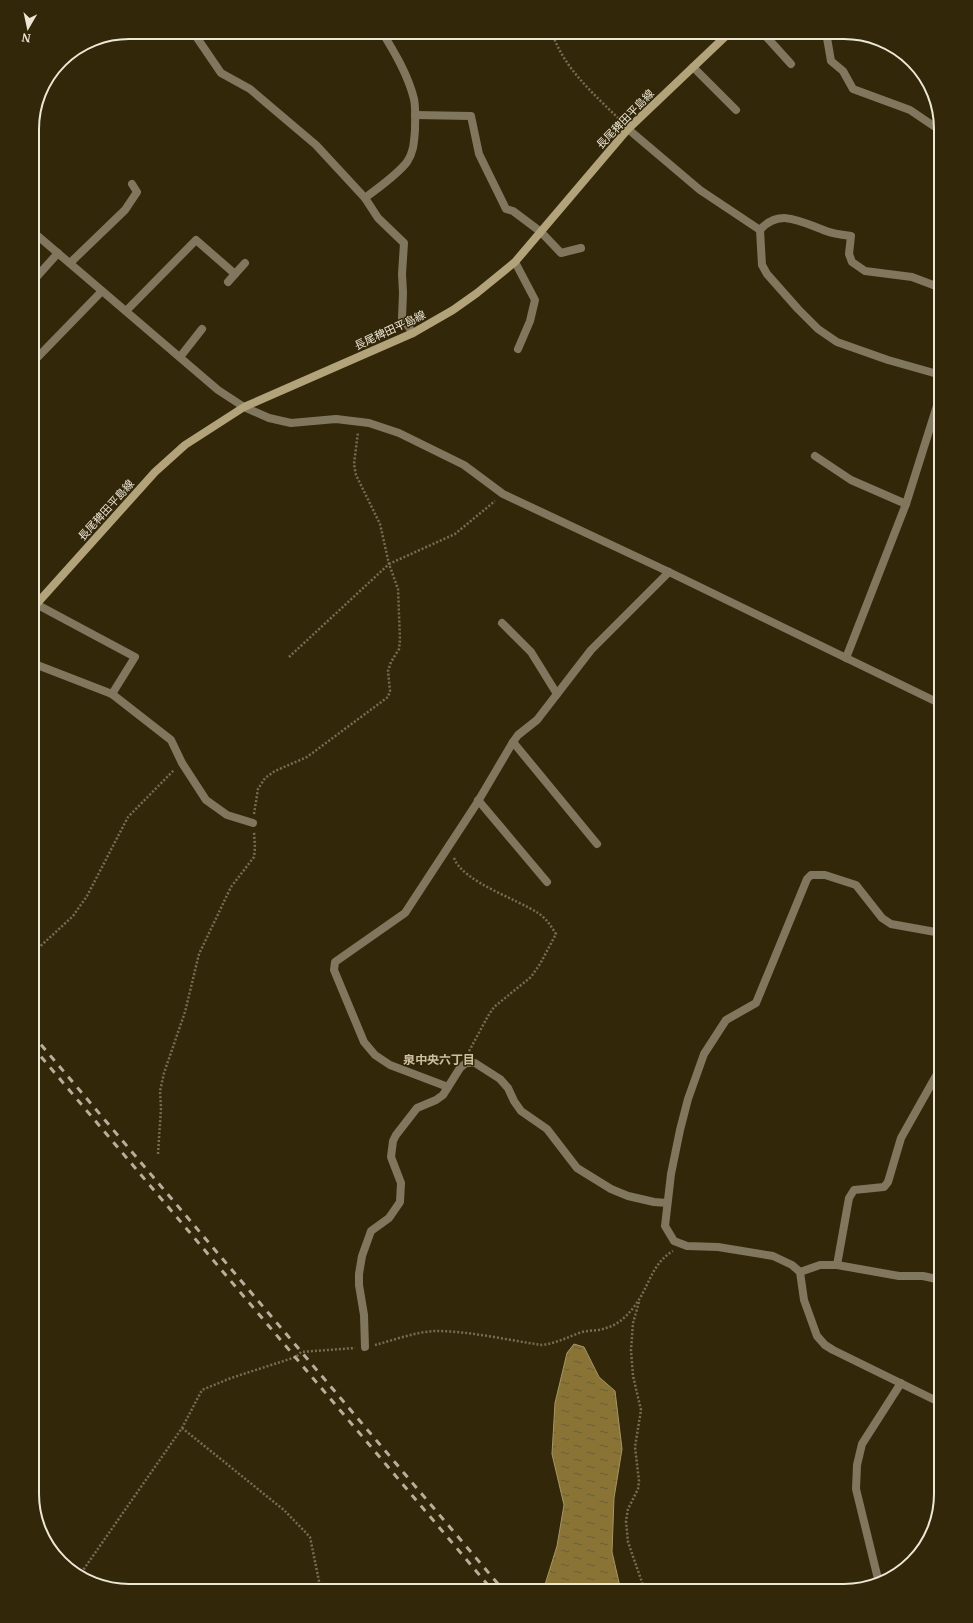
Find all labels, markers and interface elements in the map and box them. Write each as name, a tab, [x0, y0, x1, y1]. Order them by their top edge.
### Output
north arrow	[8, 8, 48, 48]
text: N	[21, 30, 32, 45]
street label: 長尾稗田平島線	[593, 86, 657, 152]
street label: 長尾稗田平島線	[352, 307, 428, 353]
street label: 長尾稗田平島線	[75, 477, 137, 543]
district label: 泉中央六丁目	[403, 1052, 475, 1067]

